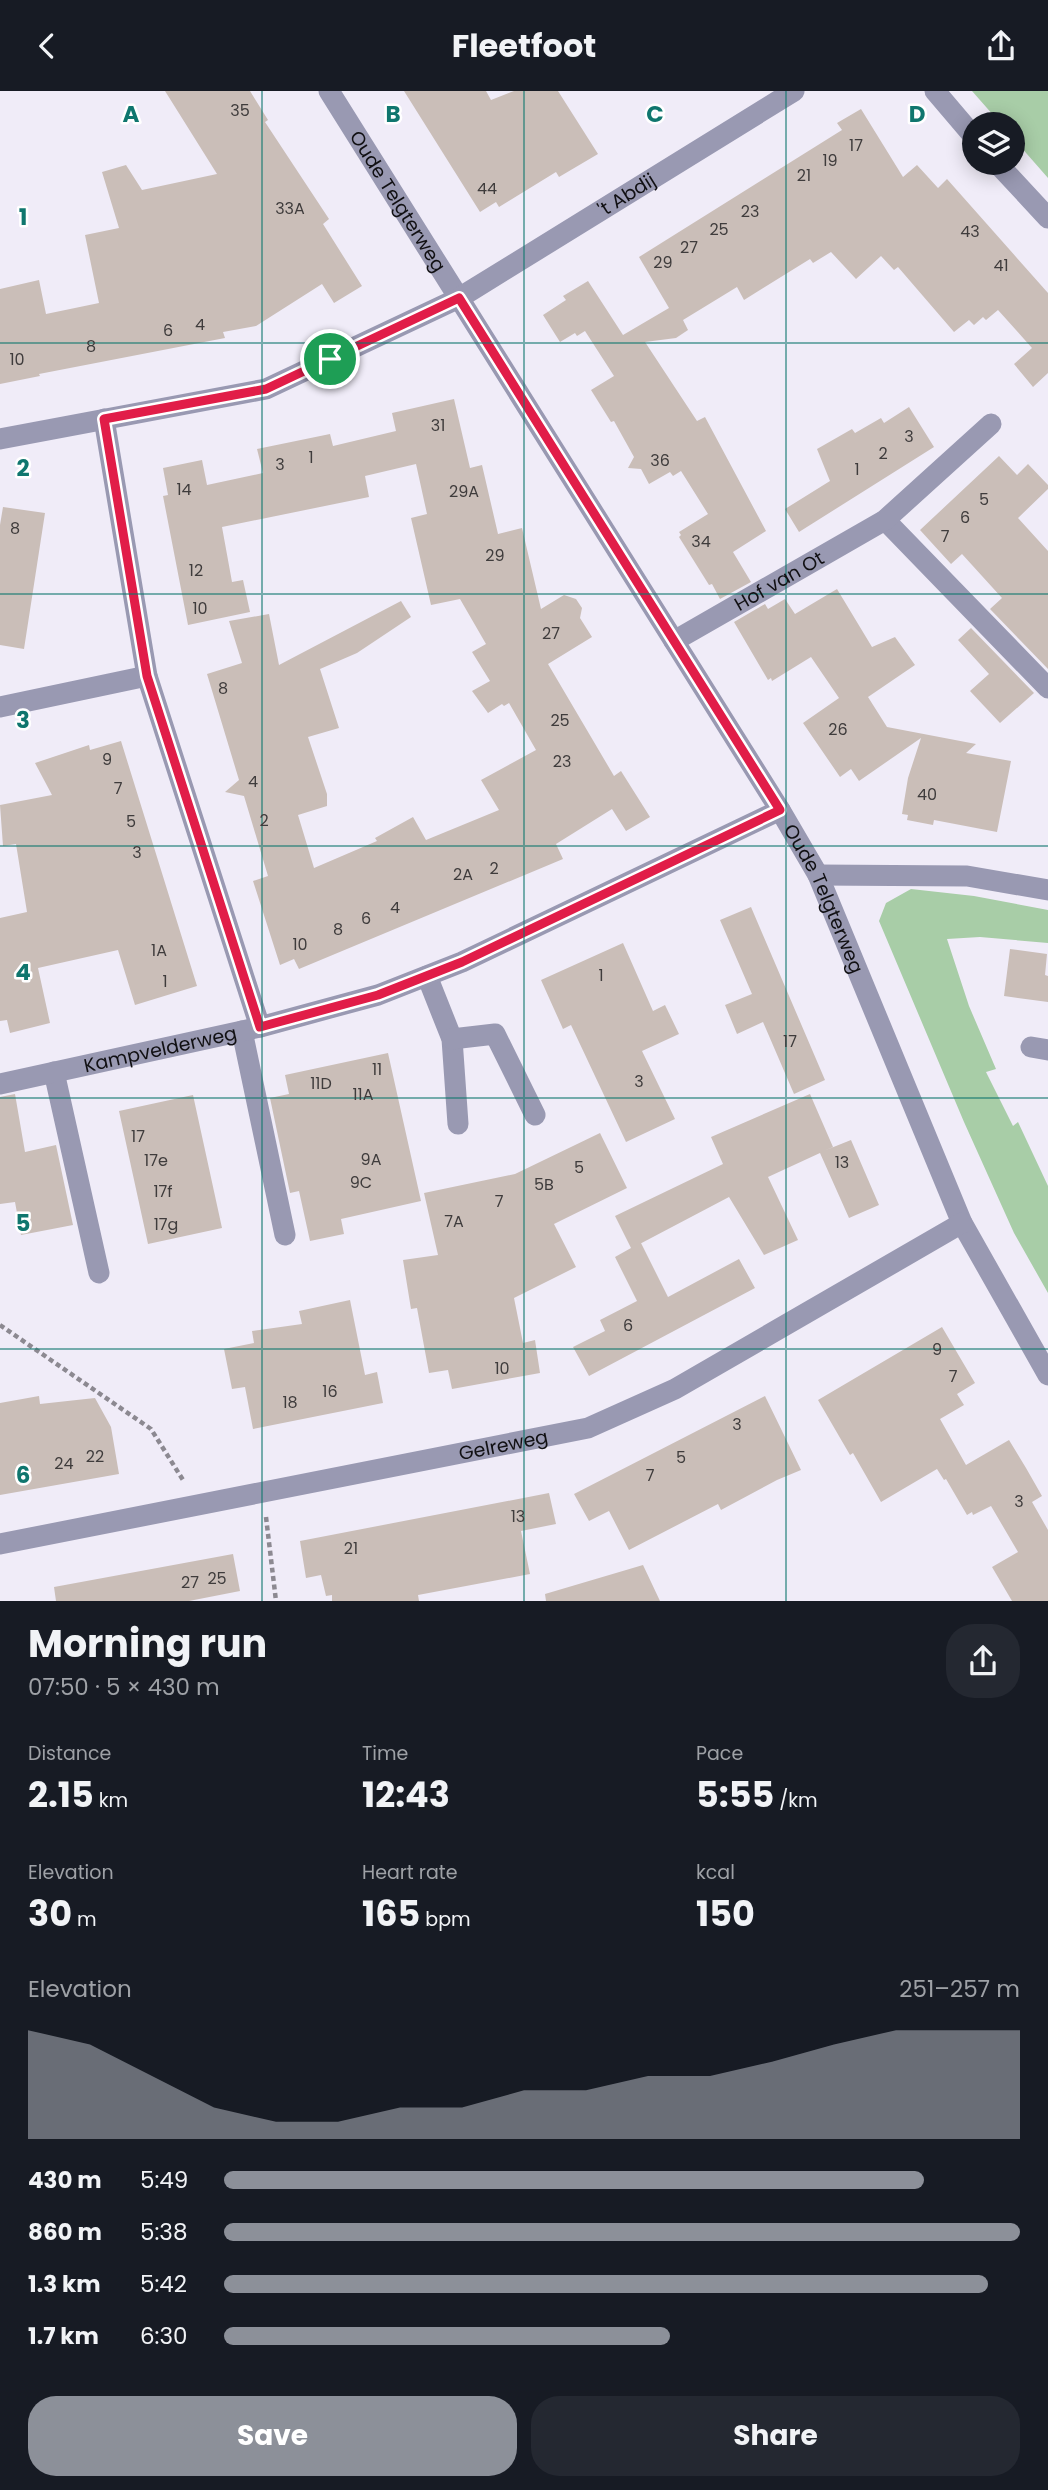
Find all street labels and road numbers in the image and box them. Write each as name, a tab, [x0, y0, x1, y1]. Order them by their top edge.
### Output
street label: Oude Telgterweg	[343, 125, 452, 277]
street label: 't Abdij	[593, 167, 661, 223]
street label: Hof van Ot	[729, 545, 829, 618]
street label: Oude Telgterweg	[777, 819, 870, 978]
street label: Kampvelderweg	[81, 1020, 239, 1079]
street label: Gelreweg	[456, 1423, 550, 1467]

